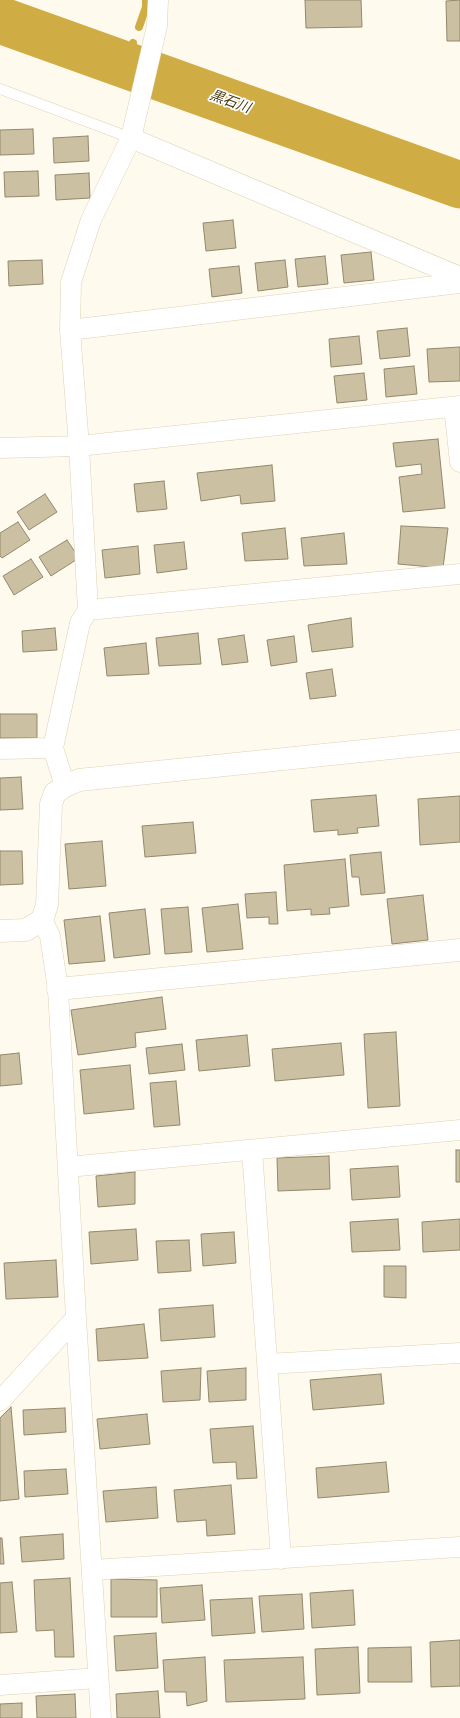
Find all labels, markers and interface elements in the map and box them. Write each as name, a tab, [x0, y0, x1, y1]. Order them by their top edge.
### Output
water label: 黒石川	[207, 87, 253, 117]

